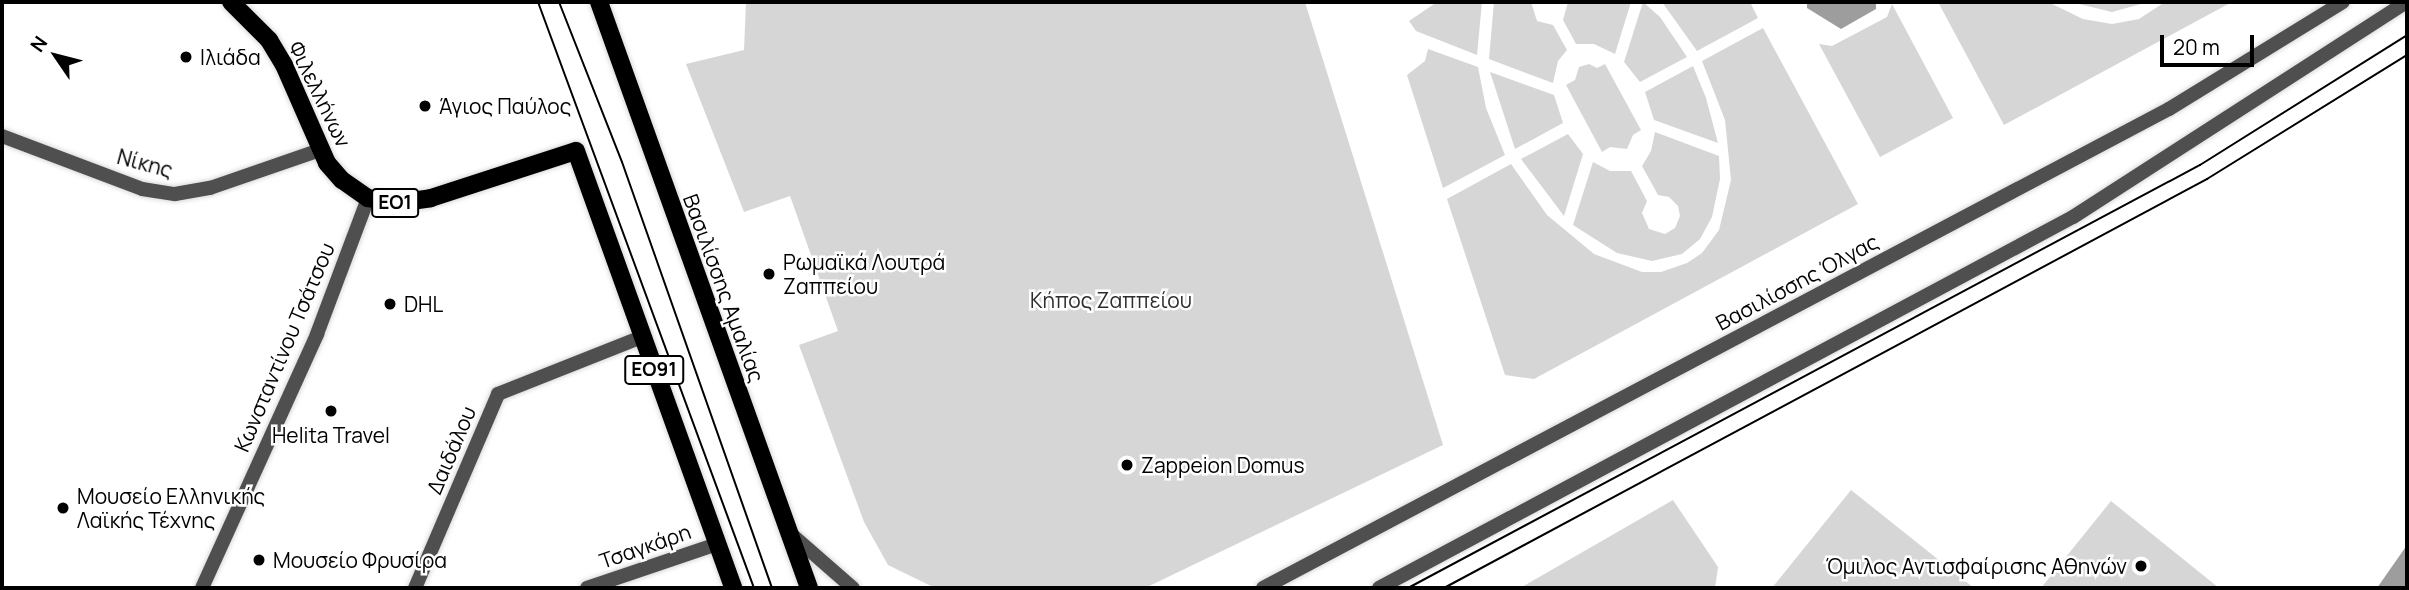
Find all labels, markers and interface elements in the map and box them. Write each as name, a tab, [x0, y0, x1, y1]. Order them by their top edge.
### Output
north arrow	[21, 21, 91, 91]
scale bar	[2164, 21, 2258, 65]
text: N	[24, 31, 53, 57]
text: 20 m	[2173, 33, 2220, 61]
street label: Φιλελλήνων	[284, 37, 356, 151]
place label: Ιλιάδα	[200, 44, 261, 70]
marker: Ιλιάδα	[178, 49, 194, 65]
place label: Άγιος Παύλος	[439, 93, 571, 119]
marker: Άγιος Παύλος	[417, 98, 433, 114]
street label: Νίκης	[115, 144, 175, 182]
road number: ΕΟ1	[370, 188, 420, 218]
street label: Βασιλίσσης Αμαλίας	[678, 190, 770, 386]
street label: Βασιλίσσης Όλγας	[1711, 229, 1883, 335]
street label: Κωνσταντίνου Τσάτσου	[229, 239, 339, 455]
place label: Ρωμαϊκά Λουτρά Ζαππείου	[783, 249, 945, 299]
marker: Ρωμαϊκά Λουτρά Ζαππείου	[761, 266, 777, 282]
park label: Κήπος Ζαππείου	[1030, 287, 1192, 313]
place label: DHL	[404, 291, 443, 317]
marker: DHL	[382, 296, 398, 312]
road number: ΕΟ91	[624, 354, 684, 386]
street label: Δαιδάλου	[421, 402, 481, 498]
marker: Helita Travel	[323, 403, 339, 419]
place label: Helita Travel	[272, 422, 390, 448]
place label: Zappeion Domus	[1141, 452, 1305, 478]
marker: Zappeion Domus	[1119, 457, 1135, 473]
place label: Μουσείο Ελληνικής Λαϊκής Τέχνης	[77, 483, 265, 533]
marker: Μουσείο Ελληνικής Λαϊκής Τέχνης	[55, 500, 71, 516]
street label: Τσαγκάρη	[596, 519, 694, 573]
place label: Μουσείο Φρυσίρα	[273, 547, 447, 573]
marker: Μουσείο Φρυσίρα	[251, 552, 267, 568]
place label: Όμιλος Αντισφαίρισης Αθηνών	[1825, 553, 2127, 579]
marker: Όμιλος Αντισφαίρισης Αθηνών	[2133, 558, 2149, 574]

